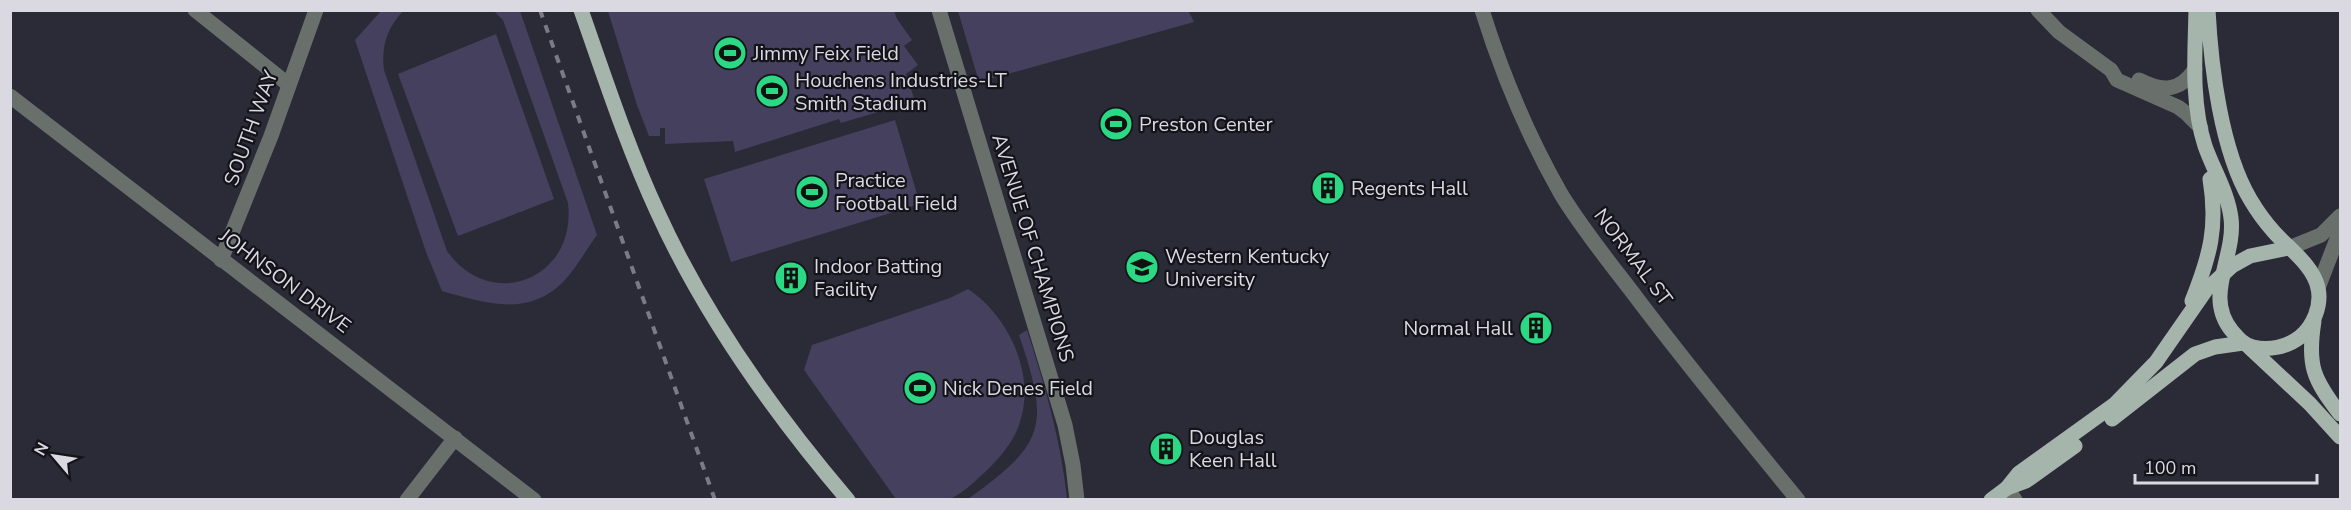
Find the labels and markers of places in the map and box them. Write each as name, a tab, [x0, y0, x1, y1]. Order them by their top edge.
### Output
sports icon: Jimmy Feix Field	[712, 35, 748, 71]
place label: Jimmy Feix Field	[752, 40, 899, 67]
place label: Houchens Industries-LT Smith Stadium	[795, 67, 1007, 117]
sports icon: Houchens Industries-LT Smith Stadium	[754, 73, 790, 109]
sports icon: Preston Center	[1098, 106, 1134, 142]
place label: Preston Center	[1139, 111, 1273, 138]
place label: Practice Football Field	[835, 167, 958, 217]
building icon: Regents Hall	[1310, 170, 1346, 206]
sports icon: Practice Football Field	[794, 174, 830, 210]
place label: Regents Hall	[1351, 175, 1468, 202]
place label: Western Kentucky University	[1165, 243, 1330, 293]
school or university icon: Western Kentucky University	[1124, 249, 1160, 285]
place label: Indoor Batting Facility	[814, 253, 942, 303]
building icon: Indoor Batting Facility	[773, 260, 809, 296]
building icon: Normal Hall	[1518, 310, 1554, 346]
place label: Normal Hall	[1403, 315, 1513, 342]
sports icon: Nick Denes Field	[902, 370, 938, 406]
place label: Nick Denes Field	[943, 375, 1093, 402]
place label: Douglas Keen Hall	[1189, 424, 1277, 474]
building icon: Douglas Keen Hall	[1148, 431, 1184, 467]

